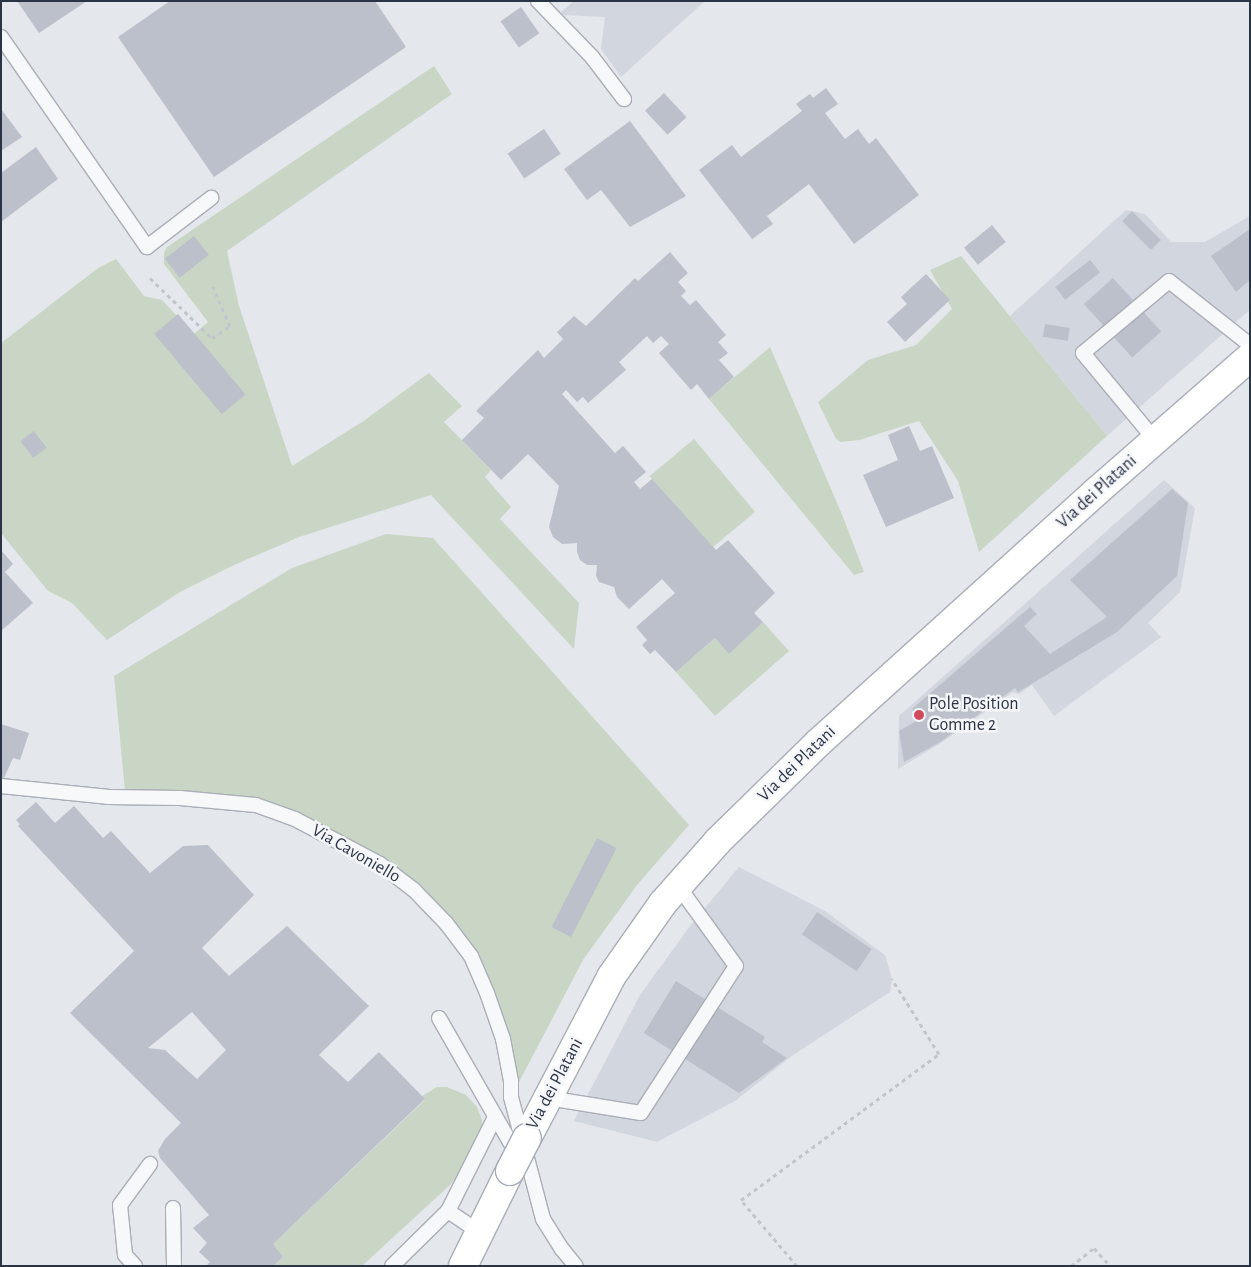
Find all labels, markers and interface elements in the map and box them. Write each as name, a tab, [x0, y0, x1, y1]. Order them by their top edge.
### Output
street label: Via dei Platani	[1052, 450, 1142, 534]
place label: Pole Position Gomme 2	[929, 694, 1019, 736]
marker: Pole Position Gomme 2	[913, 709, 925, 721]
street label: Via dei Platani	[753, 721, 841, 807]
street label: Via Cavoniello	[308, 820, 404, 888]
street label: Via dei Platani	[522, 1035, 588, 1133]

